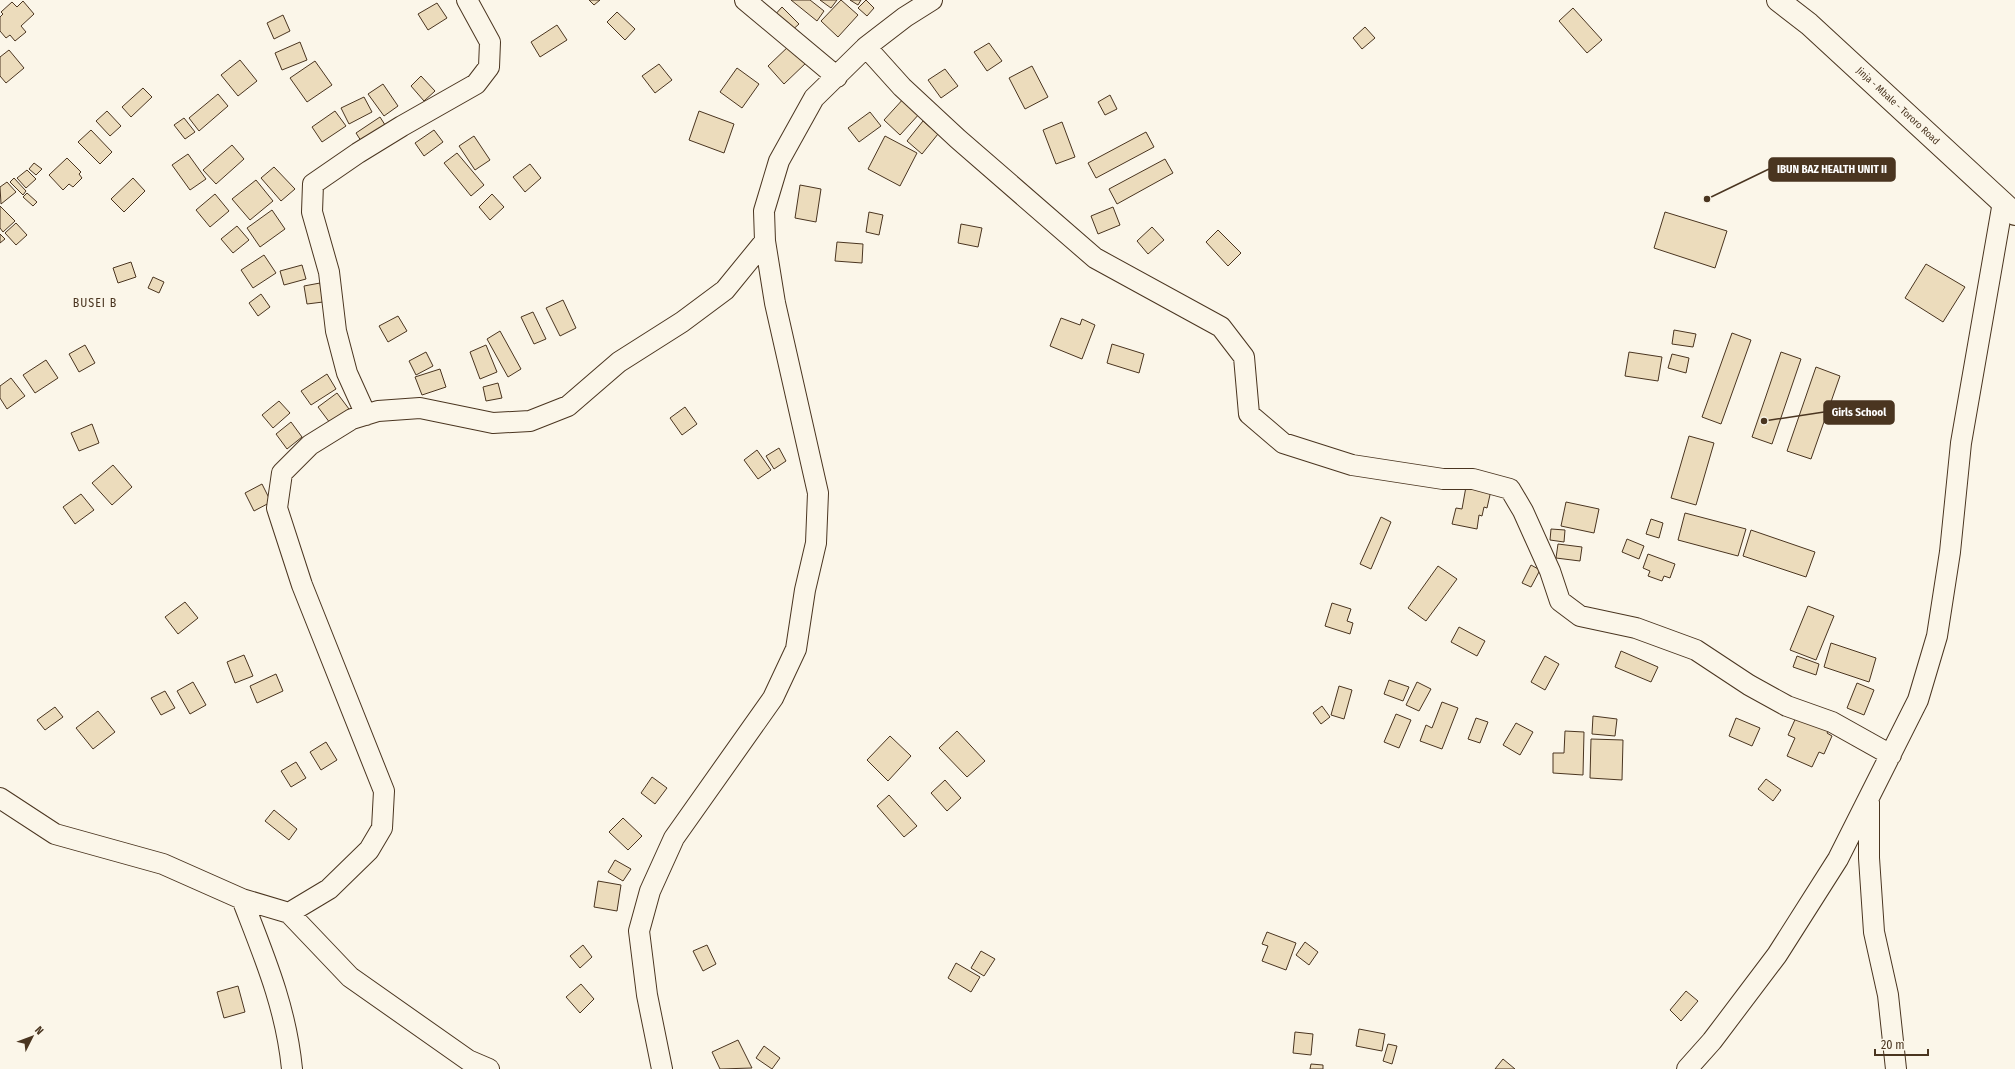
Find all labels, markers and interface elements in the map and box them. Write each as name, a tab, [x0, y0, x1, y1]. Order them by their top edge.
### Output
street label: Jinja - Mbale - Tororo Road	[1854, 65, 1942, 147]
callout: IBUN BAZ HEALTH UNIT II	[1769, 158, 1895, 181]
text: IBUN BAZ HEALTH UNIT II	[1777, 163, 1887, 176]
district label: BUSEI B	[73, 296, 117, 310]
callout: Girls School	[1824, 401, 1894, 424]
text: Girls School	[1832, 406, 1887, 419]
north arrow	[12, 1017, 52, 1057]
text: N	[32, 1024, 46, 1037]
scale bar	[1875, 1031, 1928, 1057]
text: 20 m	[1881, 1038, 1905, 1052]

